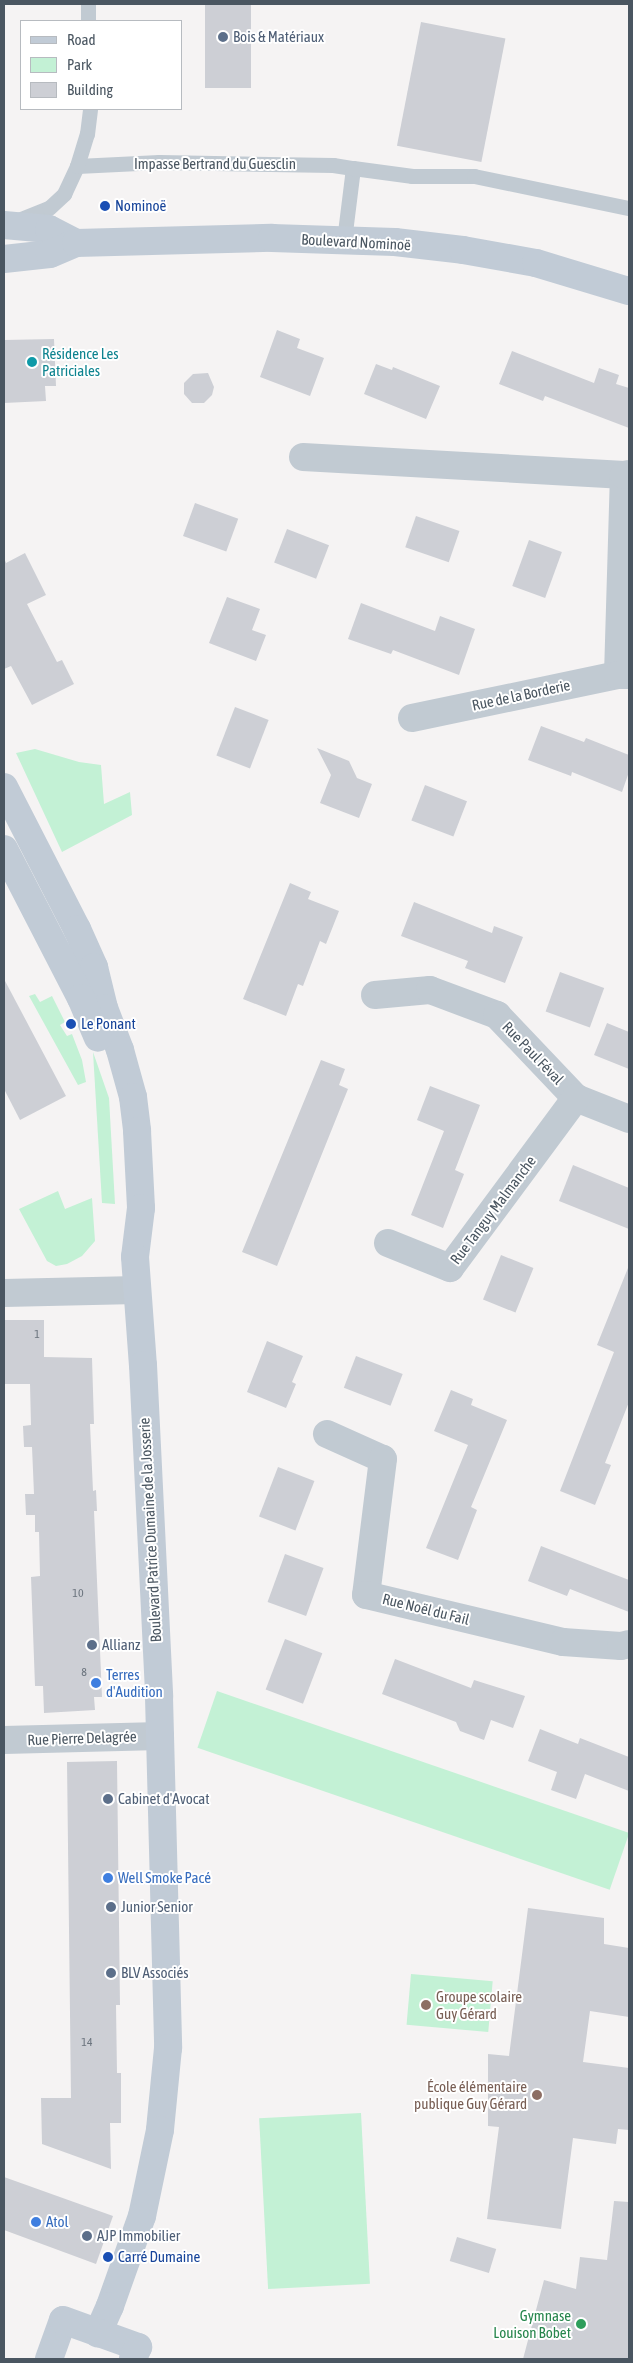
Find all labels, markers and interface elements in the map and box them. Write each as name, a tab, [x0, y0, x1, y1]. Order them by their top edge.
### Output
legend	[20, 20, 182, 110]
place label: Bois & Matériaux	[233, 28, 324, 46]
text: Road	[67, 31, 96, 48]
marker: Bois & Matériaux	[217, 31, 229, 43]
text: Park	[67, 56, 92, 73]
text: Building	[67, 81, 113, 98]
street label: Impasse Bertrand du Guesclin	[134, 155, 296, 173]
place label: Nominoë	[115, 197, 166, 215]
marker: Nominoë	[99, 200, 111, 212]
street label: Boulevard Nominoë	[301, 230, 411, 254]
place label: Résidence Les Patriciales	[42, 344, 119, 379]
marker: Résidence Les Patriciales	[26, 356, 38, 368]
street label: Rue de la Borderie	[470, 676, 572, 714]
place label: Le Ponant	[81, 1015, 136, 1033]
marker: Le Ponant	[65, 1018, 77, 1030]
street label: Rue Paul Féval	[499, 1018, 567, 1088]
street label: Rue Tanguy Malmanche	[446, 1152, 540, 1268]
house number: 1	[34, 1328, 40, 1342]
street label: Boulevard Patrice Dumaine de la Josserie	[135, 1417, 165, 1643]
house number: 10	[72, 1587, 84, 1601]
street label: Rue Noël du Fail	[381, 1590, 471, 1628]
place label: Allianz	[102, 1636, 140, 1654]
marker: Allianz	[86, 1639, 98, 1651]
place label: Terres d'Audition	[106, 1665, 163, 1700]
house number: 8	[81, 1666, 87, 1680]
marker: Terres d'Audition	[90, 1677, 102, 1689]
street label: Rue Pierre Delagrée	[27, 1727, 137, 1749]
place label: Cabinet d'Avocat	[118, 1790, 210, 1808]
marker: Cabinet d'Avocat	[102, 1793, 114, 1805]
place label: Well Smoke Pacé	[118, 1869, 211, 1887]
marker: Well Smoke Pacé	[102, 1872, 114, 1884]
place label: Junior Senior	[121, 1898, 193, 1916]
marker: Junior Senior	[105, 1901, 117, 1913]
place label: BLV Associés	[121, 1964, 189, 1982]
marker: BLV Associés	[105, 1967, 117, 1979]
place label: Groupe scolaire Guy Gérard	[436, 1987, 522, 2022]
marker: Groupe scolaire Guy Gérard	[420, 1999, 432, 2011]
house number: 14	[81, 2036, 93, 2050]
place label: École élémentaire publique Guy Gérard	[414, 2077, 527, 2112]
marker: École élémentaire publique Guy Gérard	[531, 2089, 543, 2101]
place label: Atol	[46, 2213, 69, 2231]
marker: Atol	[30, 2216, 42, 2228]
place label: AJP Immobilier	[97, 2227, 180, 2245]
marker: AJP Immobilier	[81, 2230, 93, 2242]
place label: Carré Dumaine	[118, 2248, 200, 2266]
marker: Carré Dumaine	[102, 2251, 114, 2263]
place label: Gymnase Louison Bobet	[493, 2306, 571, 2341]
marker: Gymnase Louison Bobet	[575, 2318, 587, 2330]

